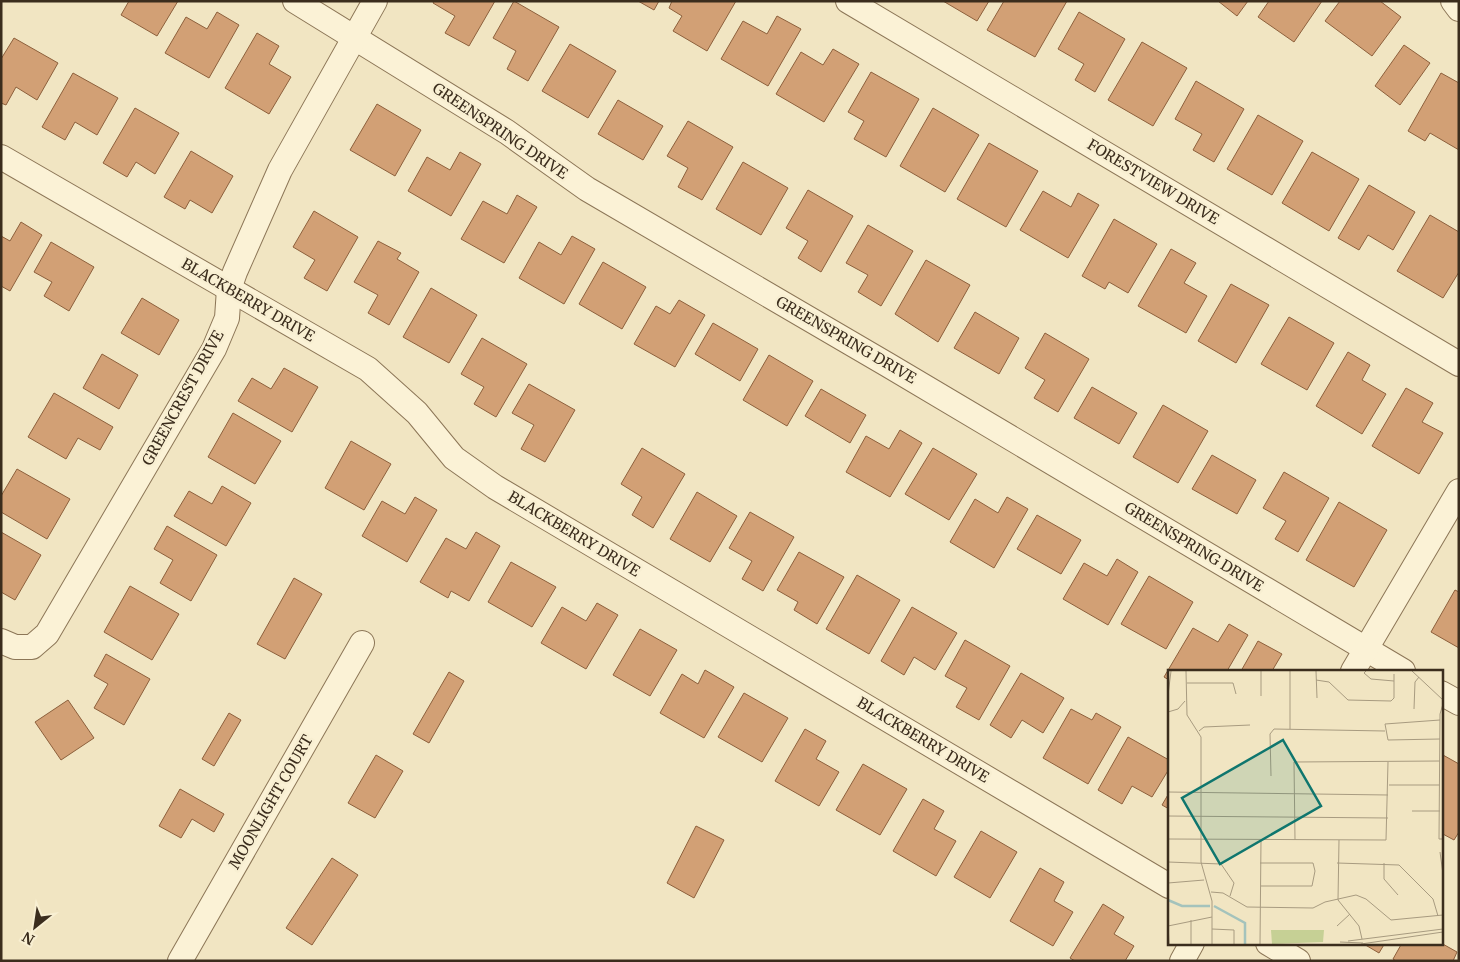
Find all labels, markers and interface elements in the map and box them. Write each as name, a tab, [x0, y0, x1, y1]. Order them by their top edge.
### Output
street label: GREENSPRING DRIVE	[429, 78, 572, 183]
street label: FORESTVIEW DRIVE	[1084, 135, 1223, 229]
street label: BLACKBERRY DRIVE	[178, 254, 319, 346]
street label: GREENSPRING DRIVE	[773, 292, 920, 388]
street label: GREENCREST DRIVE	[138, 326, 228, 469]
street label: BLACKBERRY DRIVE	[505, 487, 644, 581]
street label: GREENSPRING DRIVE	[1121, 498, 1268, 596]
inset map	[1168, 670, 1442, 944]
street label: BLACKBERRY DRIVE	[854, 693, 993, 787]
street label: MOONLIGHT COURT	[224, 731, 317, 872]
north arrow	[10, 902, 60, 952]
text: N	[19, 928, 38, 949]

